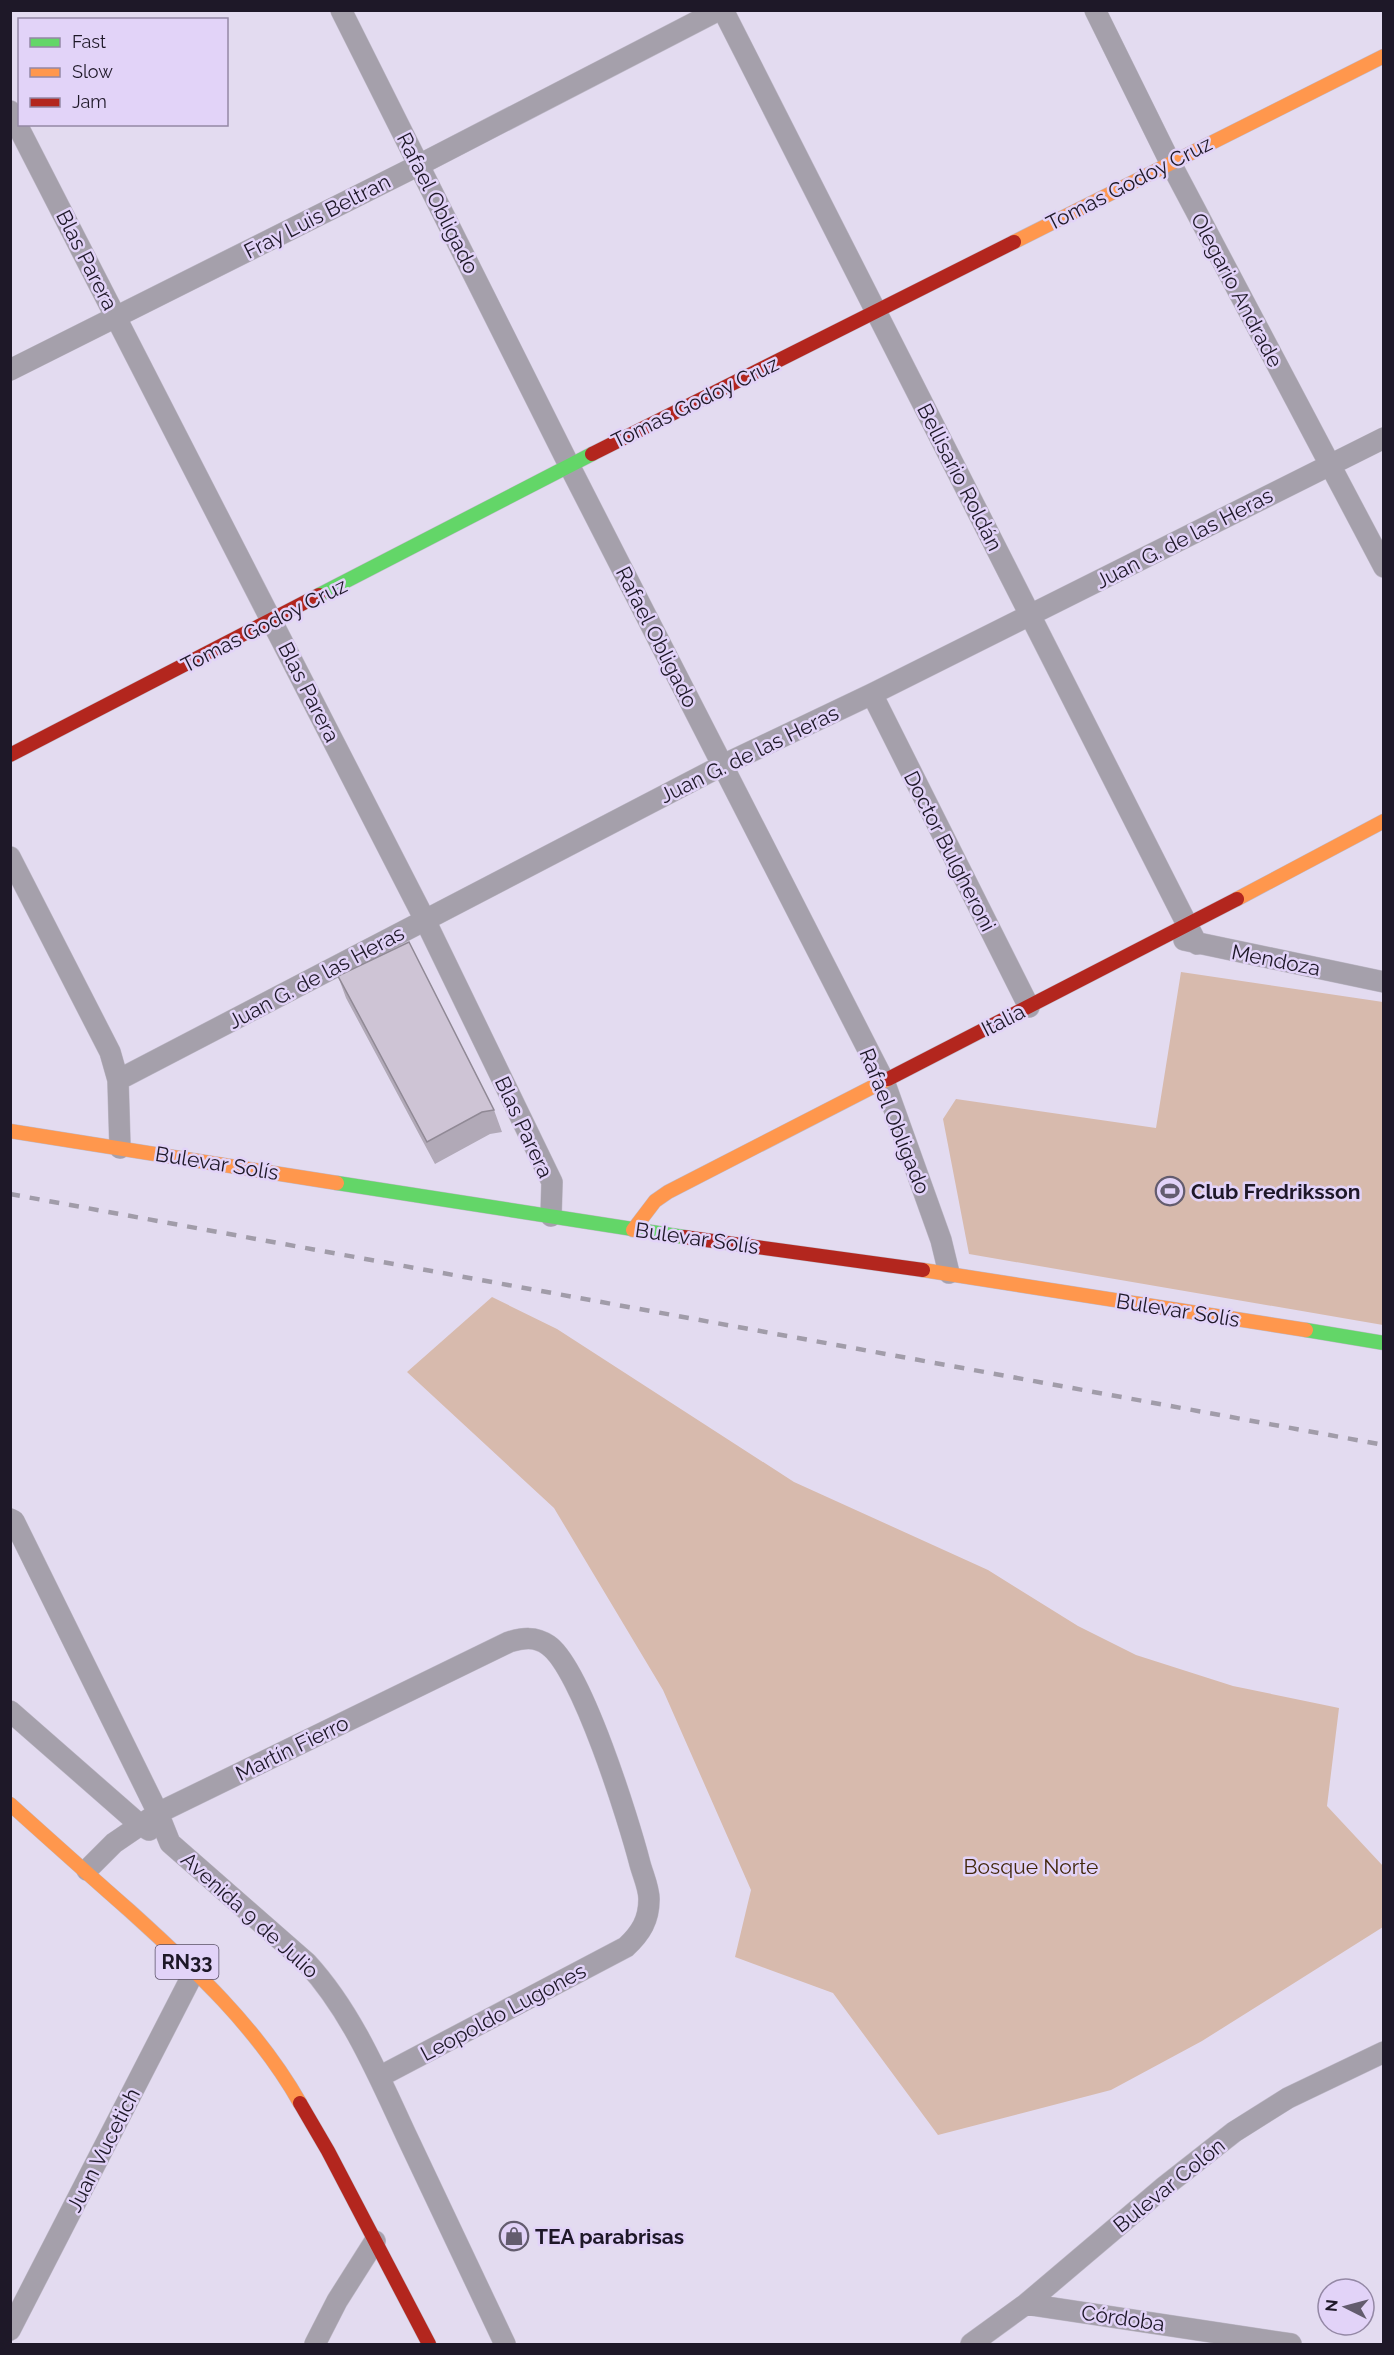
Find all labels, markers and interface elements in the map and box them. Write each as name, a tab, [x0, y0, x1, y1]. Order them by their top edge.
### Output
legend	[18, 18, 228, 126]
text: Fast	[72, 31, 106, 52]
text: Slow	[72, 61, 113, 82]
text: Jam	[72, 91, 107, 112]
street label: Rafael Obligado	[392, 128, 484, 278]
street label: Tomas Godoy Cruz	[1042, 130, 1216, 236]
street label: Fray Luis Beltran	[240, 168, 394, 264]
street label: Blas Parera	[51, 206, 123, 314]
street label: Olegario Andrade	[1186, 209, 1288, 371]
street label: Tomas Godoy Cruz	[607, 351, 783, 453]
street label: Bellisario Roldán	[912, 399, 1008, 555]
street label: Juan G. de las Heras	[1091, 482, 1277, 594]
street label: Rafael Obligado	[611, 562, 703, 712]
street label: Tomas Godoy Cruz	[177, 572, 351, 678]
street label: Blas Parera	[273, 638, 345, 746]
street label: Juan G. de las Heras	[656, 700, 842, 808]
street label: Doctor Bulgheroni	[899, 767, 1001, 935]
street label: Juan G. de las Heras	[224, 920, 408, 1034]
street label: Mendoza	[1229, 939, 1323, 981]
street label: Italia	[977, 999, 1029, 1041]
street label: Rafael Obligado	[854, 1044, 936, 1198]
street label: Blas Parera	[490, 1072, 558, 1182]
street label: Bulevar Solís	[154, 1141, 280, 1185]
sports icon: Club Fredriksson	[1154, 1175, 1186, 1207]
place label: Club Fredriksson	[1191, 1179, 1360, 1204]
street label: Bulevar Solís	[634, 1217, 760, 1259]
street label: Bulevar Solís	[1115, 1288, 1241, 1332]
street label: Martín Fierro	[231, 1710, 353, 1786]
street label: Avenida 9 de Julio	[176, 1847, 324, 1983]
park label: Bosque Norte	[964, 1854, 1098, 1879]
road number: RN33	[156, 1945, 219, 1979]
street label: Leopoldo Lugones	[416, 1958, 590, 2066]
street label: Juan Vucetich	[61, 2084, 145, 2216]
street label: Bulevar Colón	[1108, 2132, 1230, 2238]
shop icon: TEA parabrisas	[498, 2220, 530, 2252]
place label: TEA parabrisas	[535, 2224, 684, 2249]
north arrow	[1316, 2277, 1376, 2337]
text: N	[1321, 2298, 1342, 2313]
street label: Córdoba	[1080, 2300, 1166, 2336]

